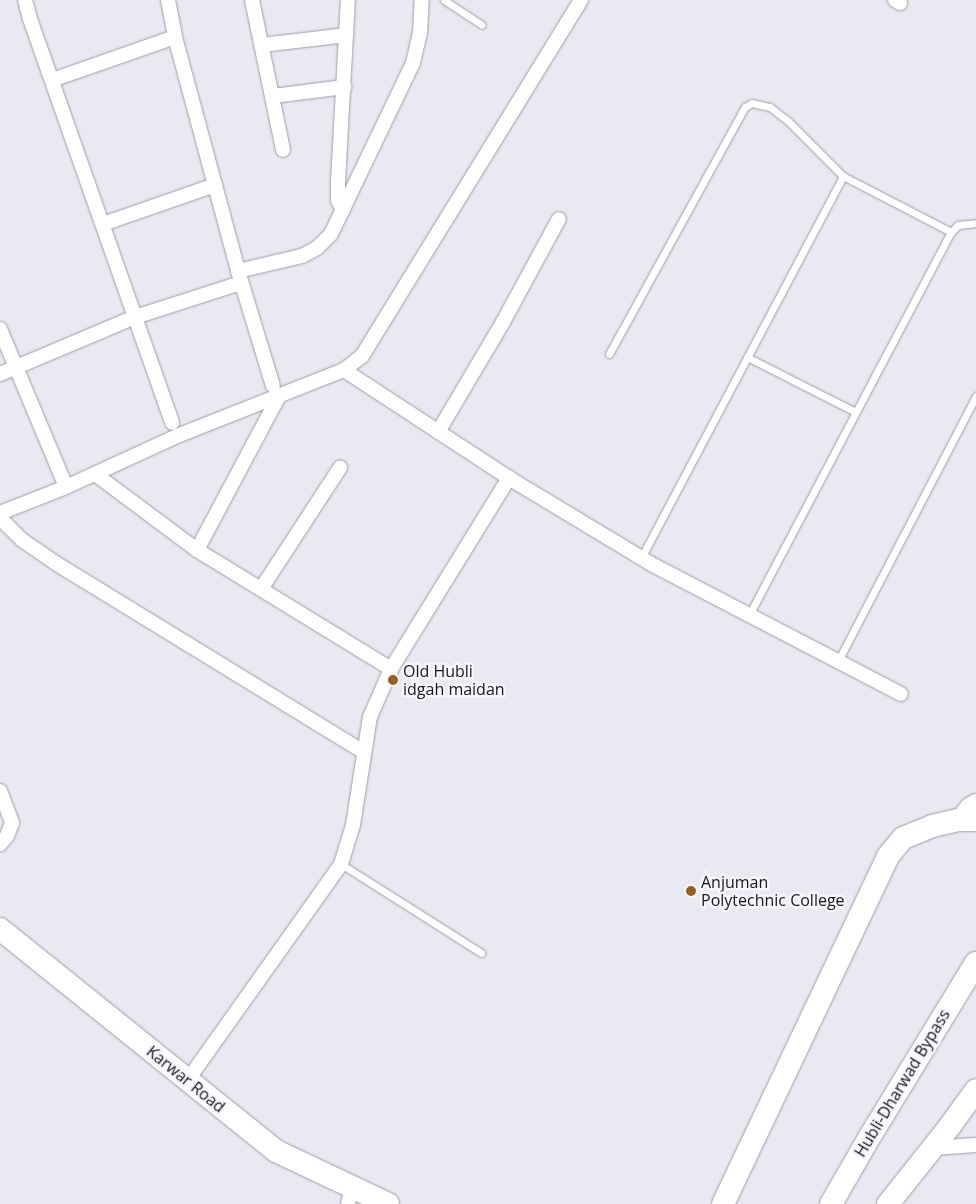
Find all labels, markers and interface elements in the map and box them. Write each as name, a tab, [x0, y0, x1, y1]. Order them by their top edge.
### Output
place label: Old Hubli idgah maidan	[403, 661, 505, 699]
marker: Old Hubli idgah maidan	[387, 674, 399, 686]
place label: Anjuman Polytechnic College	[701, 872, 845, 910]
marker: Anjuman Polytechnic College	[685, 885, 697, 897]
street label: Hubli-Dharwad Bypass	[850, 1006, 954, 1160]
street label: Karwar Road	[143, 1042, 229, 1116]

